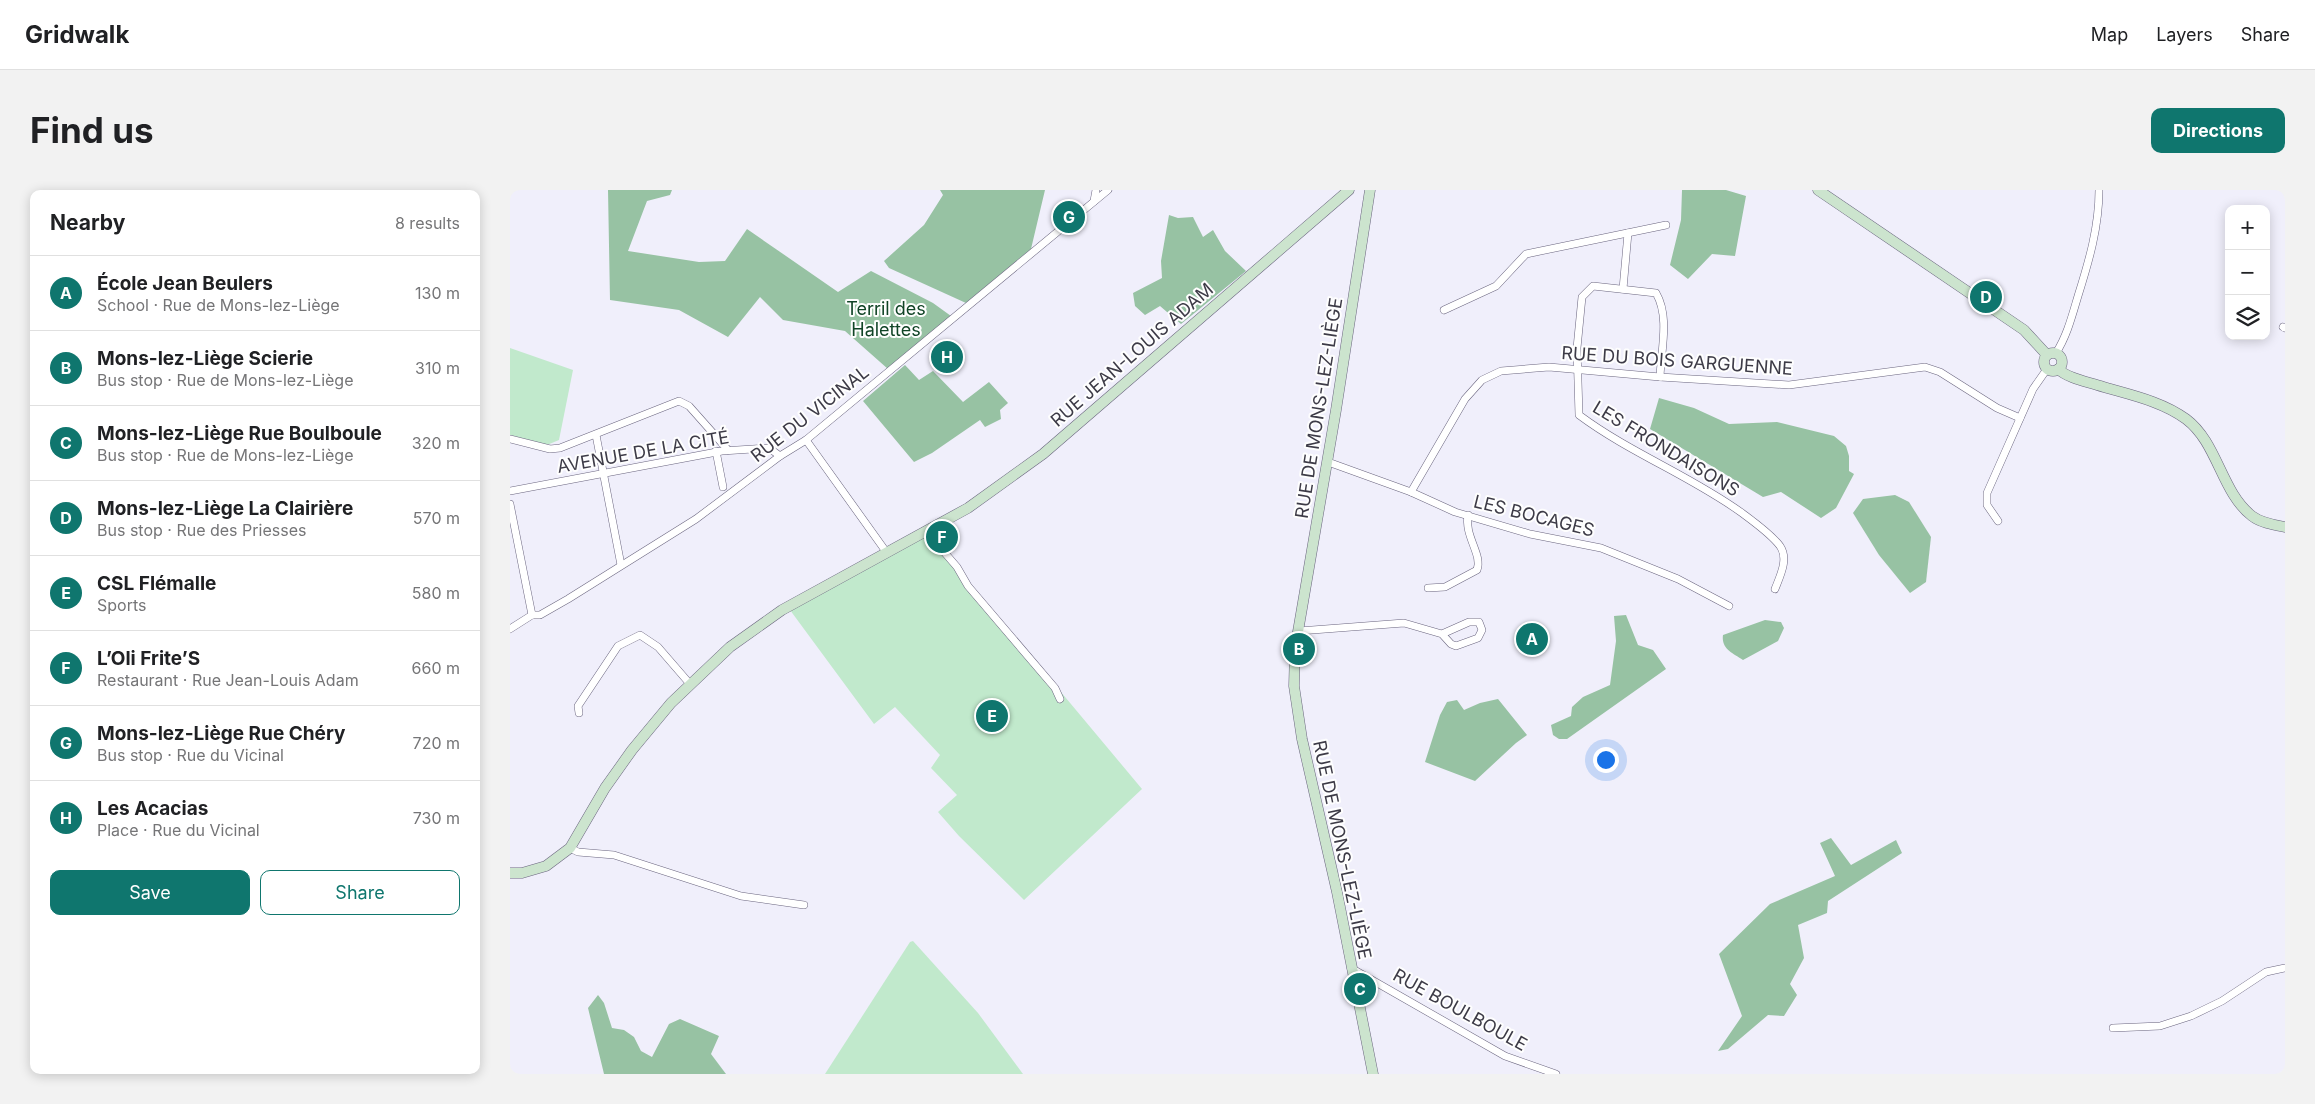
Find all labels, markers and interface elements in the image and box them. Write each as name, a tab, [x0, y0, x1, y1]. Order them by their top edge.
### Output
text: Gridwalk	[25, 20, 129, 49]
text: Map	[2091, 24, 2128, 45]
text: Layers	[2156, 24, 2213, 45]
text: Share	[2241, 24, 2290, 45]
button: Directions	[2151, 108, 2285, 153]
text: Find us	[30, 109, 154, 151]
pin: G	[1053, 198, 1085, 236]
map controls	[2225, 205, 2270, 340]
button: +	[2225, 205, 2270, 250]
text: Nearby	[50, 210, 125, 235]
text: 8 results	[395, 213, 460, 233]
button: −	[2225, 250, 2270, 295]
text: École Jean Beulers	[97, 272, 273, 295]
street label: RUE JEAN-LOUIS ADAM	[1046, 278, 1217, 431]
pin: D	[1970, 278, 2002, 316]
text: A	[60, 283, 72, 303]
text: 130 m	[415, 283, 460, 303]
text: School · Rue de Mons-lez-Liège	[97, 295, 340, 315]
button: layers	[2225, 295, 2270, 340]
street label: RUE DE MONS-LEZ-LIÈGE	[1290, 296, 1346, 520]
park label: Terril des Halettes	[846, 298, 926, 340]
pin: H	[931, 338, 963, 376]
street label: RUE DU BOIS GARGUENNE	[1561, 342, 1793, 379]
text: Mons-lez-Liège Scierie	[97, 347, 313, 370]
text: B	[61, 358, 71, 378]
text: 310 m	[415, 358, 460, 378]
street label: RUE DU VICINAL	[747, 361, 873, 466]
text: Bus stop · Rue de Mons-lez-Liège	[97, 370, 353, 390]
street label: LES FRONDAISONS	[1589, 397, 1743, 501]
text: Mons-lez-Liège Rue Boulboule	[97, 422, 382, 445]
street label: AVENUE DE LA CITÉ	[555, 425, 731, 477]
text: C	[60, 433, 72, 453]
text: 320 m	[412, 433, 460, 453]
text: Bus stop · Rue de Mons-lez-Liège	[97, 445, 353, 465]
street label: LES BOCAGES	[1472, 490, 1597, 541]
text: Mons-lez-Liège La Clairière	[97, 497, 353, 520]
text: D	[60, 508, 72, 528]
text: 570 m	[413, 508, 460, 528]
pin: F	[926, 518, 958, 556]
text: Bus stop · Rue des Priesses	[97, 520, 306, 540]
text: CSL Flémalle	[97, 572, 216, 595]
text: E	[61, 583, 71, 603]
text: 580 m	[412, 583, 460, 603]
text: Sports	[97, 595, 146, 615]
pin: A	[1516, 620, 1548, 658]
pin: B	[1283, 630, 1315, 668]
text: L’Oli Frite’S	[97, 647, 200, 670]
text: F	[61, 658, 71, 678]
text: 660 m	[412, 658, 460, 678]
text: Restaurant · Rue Jean-Louis Adam	[97, 670, 359, 690]
pin: E	[976, 697, 1008, 735]
text: Mons-lez-Liège Rue Chéry	[97, 722, 345, 745]
text: G	[60, 733, 72, 753]
text: 720 m	[413, 733, 460, 753]
street label: RUE DE MONS-LEZ-LIÈGE	[1309, 738, 1377, 961]
text: Bus stop · Rue du Vicinal	[97, 745, 284, 765]
your location	[1593, 747, 1619, 773]
text: Les Acacias	[97, 797, 208, 820]
text: H	[60, 808, 72, 828]
text: 730 m	[413, 808, 460, 828]
text: Place · Rue du Vicinal	[97, 820, 260, 840]
button: Save	[50, 870, 250, 915]
button: Share	[260, 870, 460, 915]
street label: RUE BOULBOULE	[1390, 964, 1531, 1055]
pin: C	[1344, 970, 1376, 1008]

